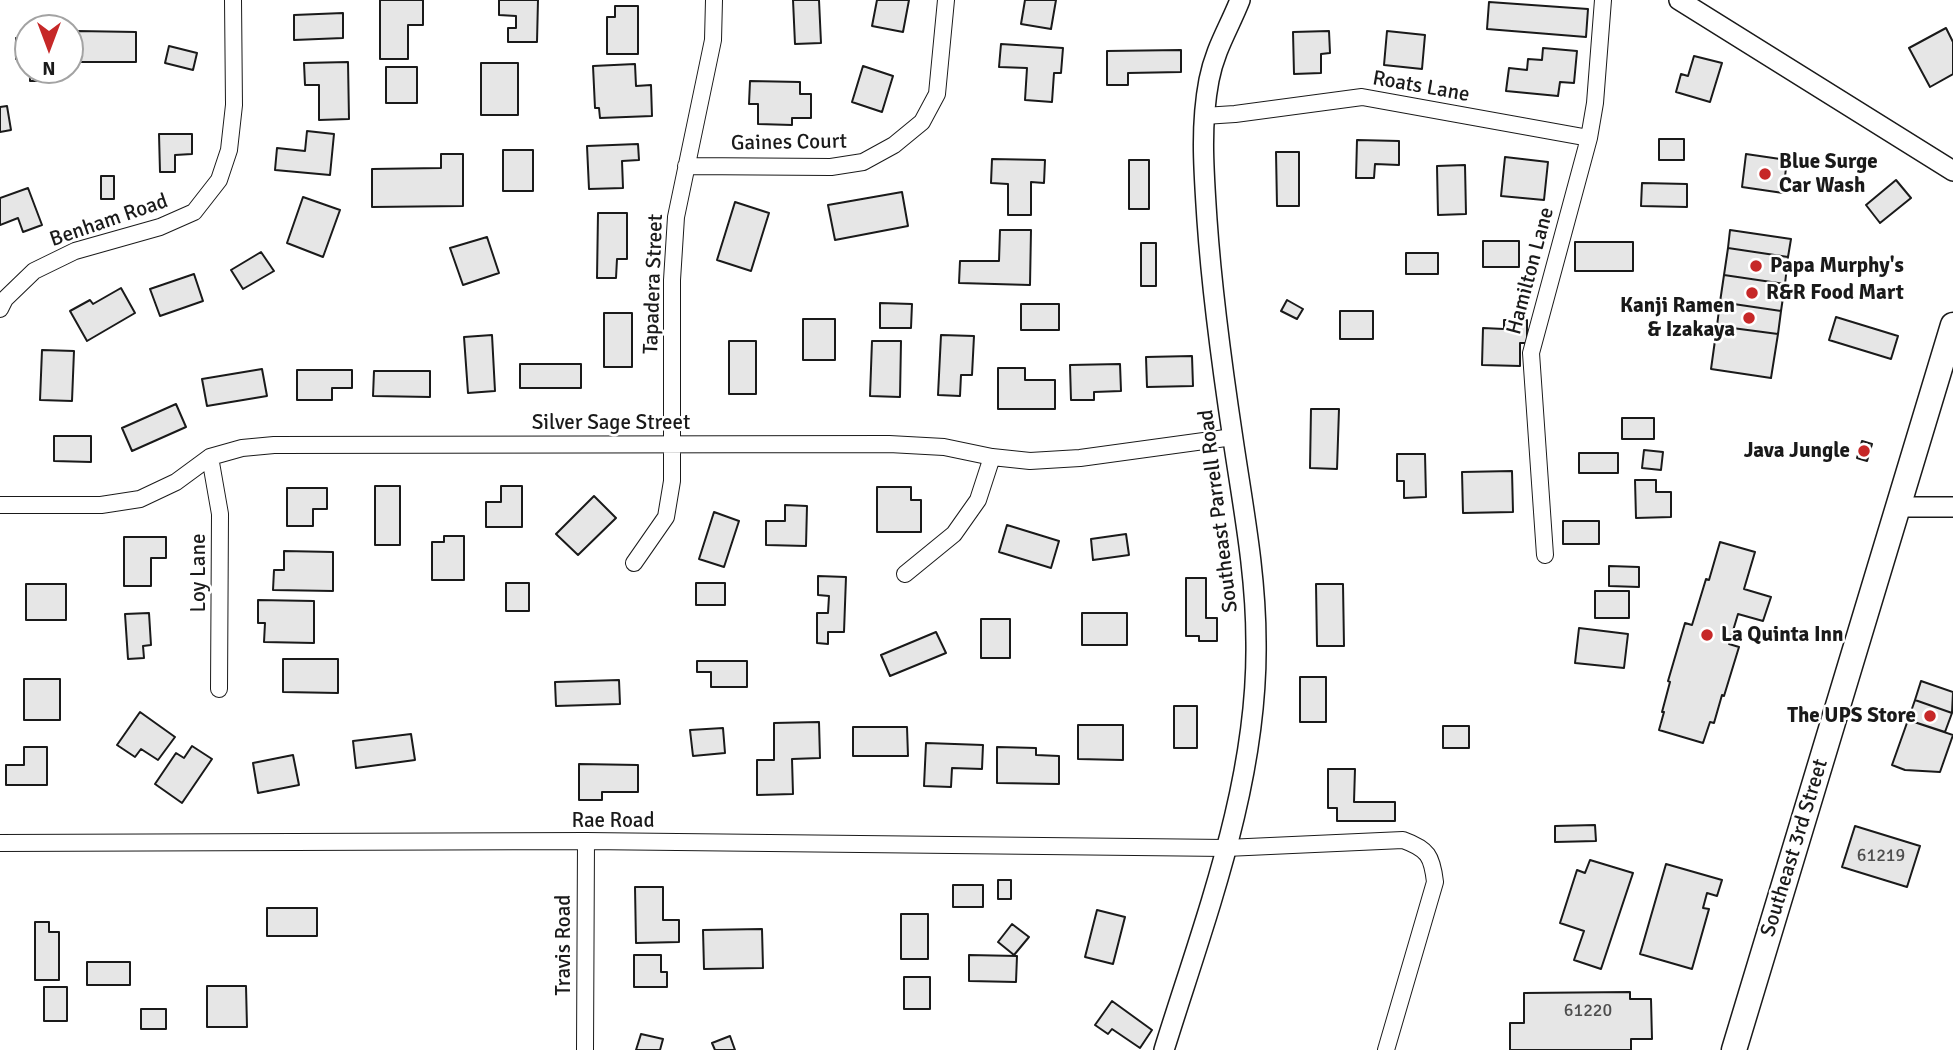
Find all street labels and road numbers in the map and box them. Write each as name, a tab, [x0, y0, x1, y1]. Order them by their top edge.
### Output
street label: Roats Lane	[1370, 66, 1472, 108]
street label: Gaines Court	[731, 129, 847, 157]
street label: Benham Road	[47, 189, 171, 253]
street label: Hamilton Lane	[1502, 205, 1560, 337]
street label: Tapadera Street	[639, 213, 669, 355]
street label: Southeast Parrell Road	[1194, 408, 1244, 614]
street label: Silver Sage Street	[532, 410, 690, 436]
street label: Loy Lane	[186, 534, 212, 612]
street label: Southeast 3rd Street	[1756, 756, 1834, 940]
street label: Rae Road	[571, 808, 655, 834]
street label: Travis Road	[551, 895, 577, 995]

